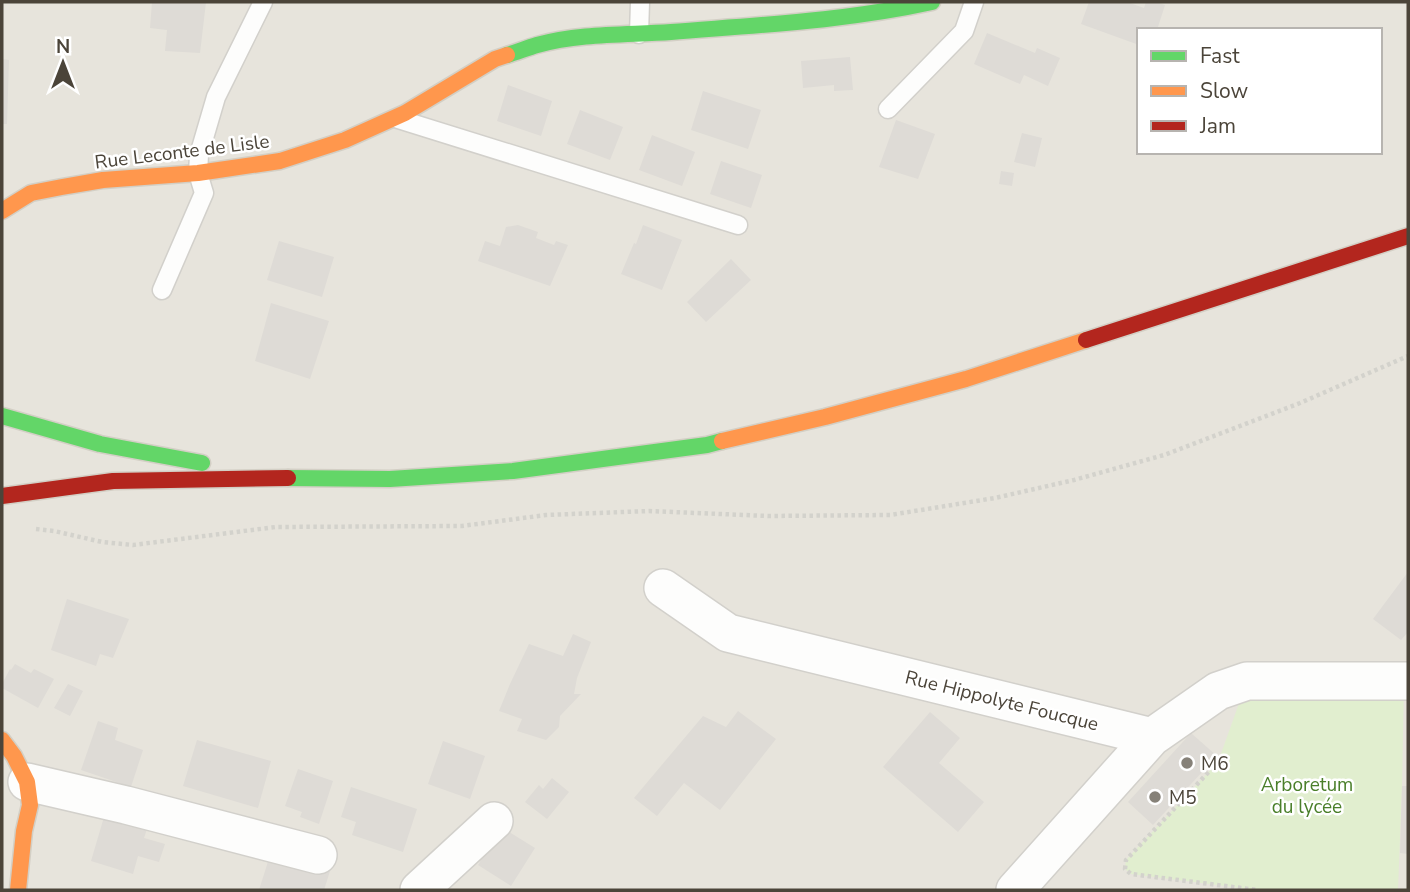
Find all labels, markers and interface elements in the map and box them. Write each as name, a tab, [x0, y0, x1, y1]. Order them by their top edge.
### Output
north arrow	[28, 28, 98, 98]
legend	[1137, 28, 1382, 154]
text: N	[56, 34, 70, 60]
text: Fast	[1200, 42, 1240, 70]
text: Slow	[1200, 77, 1249, 105]
text: Jam	[1199, 112, 1236, 140]
street label: Rue Leconte de Lisle	[93, 128, 271, 176]
street label: Rue Hippolyte Foucque	[902, 664, 1101, 738]
place label: M6	[1201, 751, 1229, 777]
marker: M6	[1179, 755, 1195, 771]
park label: Arboretum du lycée	[1261, 772, 1353, 820]
place label: M5	[1169, 785, 1197, 811]
marker: M5	[1147, 789, 1163, 805]

